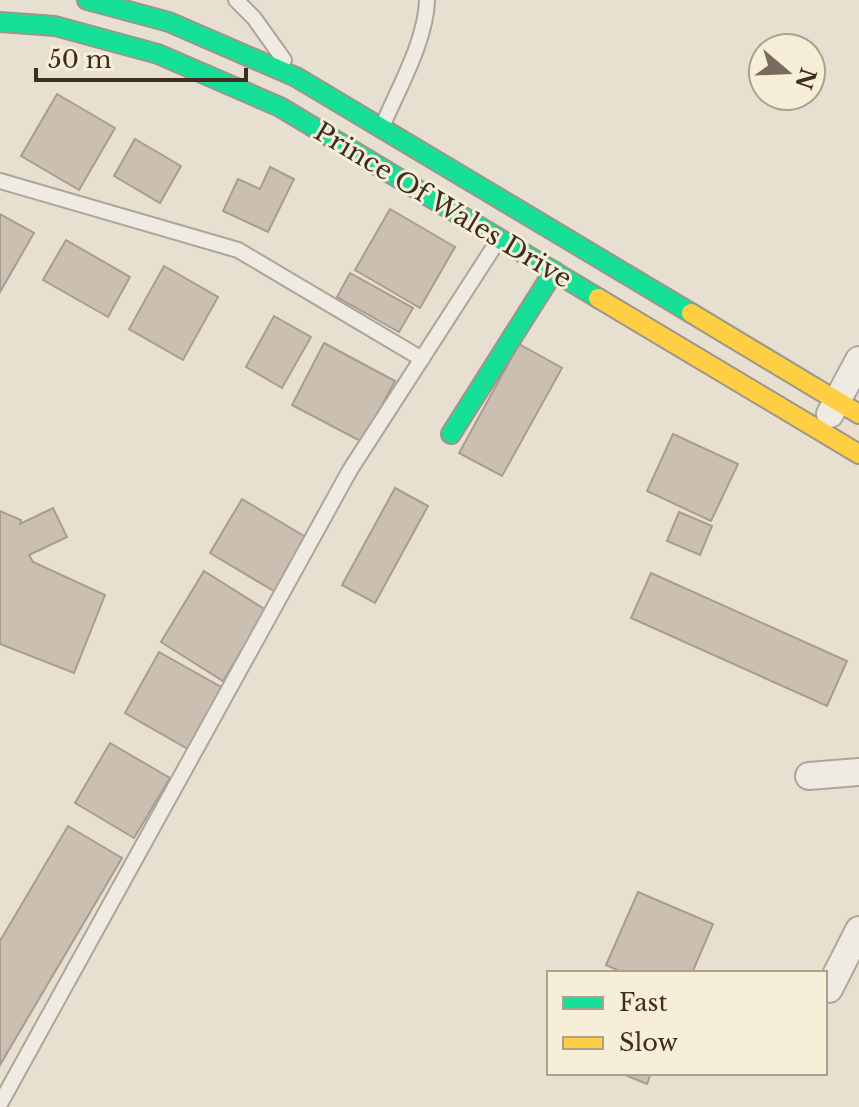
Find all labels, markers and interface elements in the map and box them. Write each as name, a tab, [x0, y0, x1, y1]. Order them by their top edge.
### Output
scale bar	[36, 32, 246, 82]
north arrow	[747, 32, 827, 112]
text: 50 m	[48, 45, 112, 74]
text: N	[789, 64, 822, 93]
street label: Prince Of Wales Drive	[308, 115, 578, 295]
legend	[547, 971, 827, 1075]
text: Fast	[619, 988, 667, 1017]
text: Slow	[619, 1028, 678, 1057]

